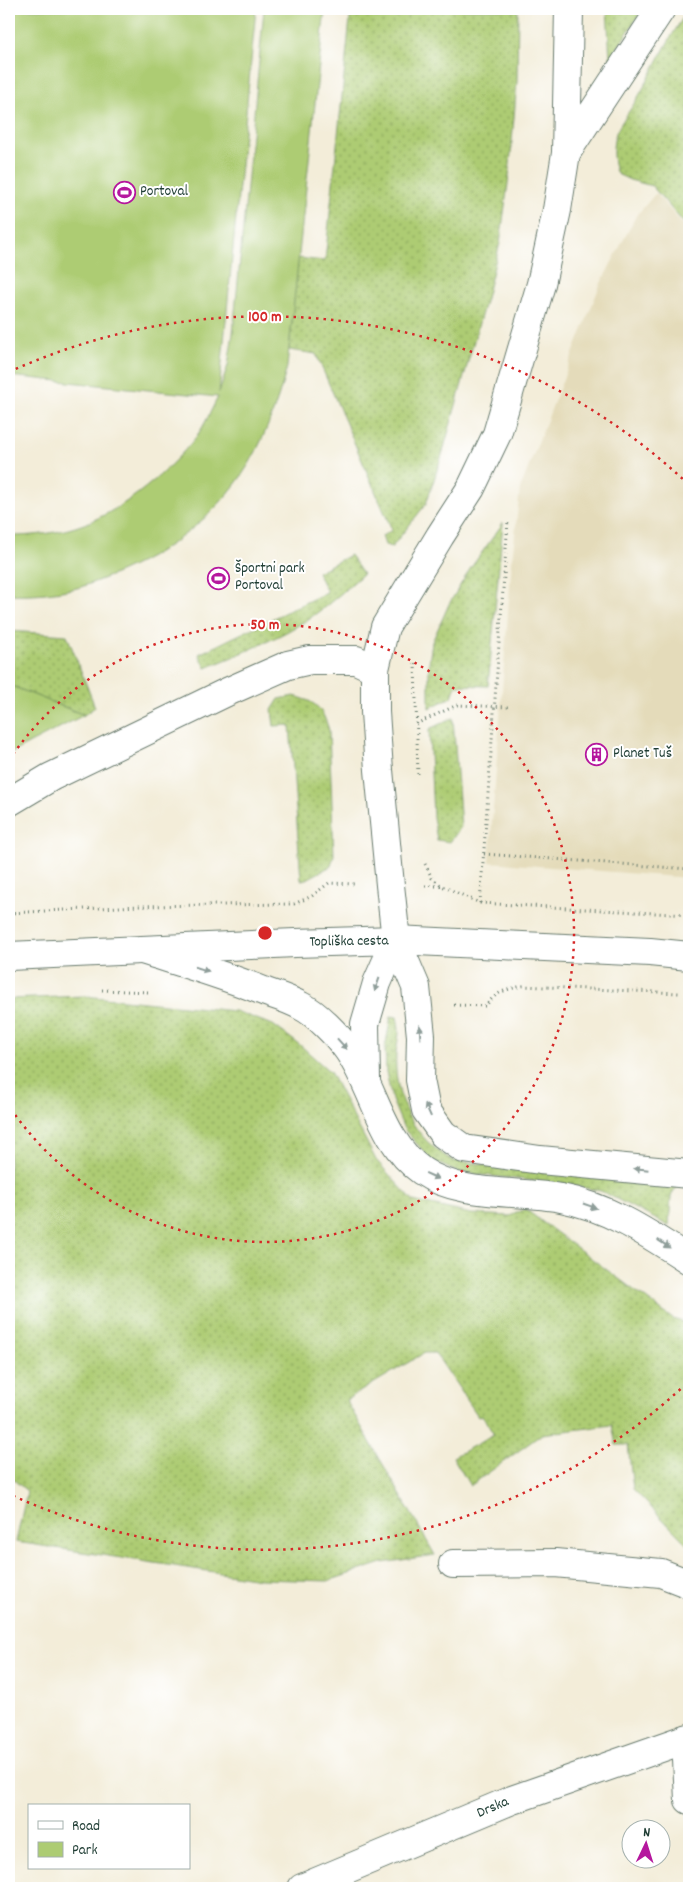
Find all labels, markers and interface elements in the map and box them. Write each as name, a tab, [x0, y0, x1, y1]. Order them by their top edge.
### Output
sports icon: Portoval	[112, 180, 136, 204]
place label: Portoval	[140, 181, 189, 203]
text: 100 m	[248, 307, 282, 329]
place label: Športni park Portoval	[235, 558, 305, 597]
sports icon: Športni park Portoval	[207, 566, 231, 590]
text: 50 m	[251, 615, 279, 637]
building icon: Planet Tuš	[585, 742, 609, 766]
place label: Planet Tuš	[613, 743, 672, 765]
centre of rings	[256, 924, 274, 942]
street label: Topliška cesta	[309, 930, 390, 954]
one-way arrow	[194, 966, 209, 973]
one-way arrow	[373, 978, 381, 993]
one-way arrow	[416, 1023, 424, 1039]
one-way arrow	[336, 1038, 348, 1050]
one-way arrow	[423, 1103, 431, 1117]
one-way arrow	[632, 1165, 648, 1173]
one-way arrow	[425, 1172, 439, 1180]
one-way arrow	[583, 1203, 598, 1210]
one-way arrow	[657, 1239, 671, 1248]
street label: Drska	[474, 1791, 513, 1825]
legend	[28, 1804, 190, 1870]
text: Road	[72, 1816, 100, 1838]
north arrow	[620, 1820, 670, 1870]
text: N	[643, 1823, 651, 1843]
text: Park	[72, 1840, 98, 1862]

